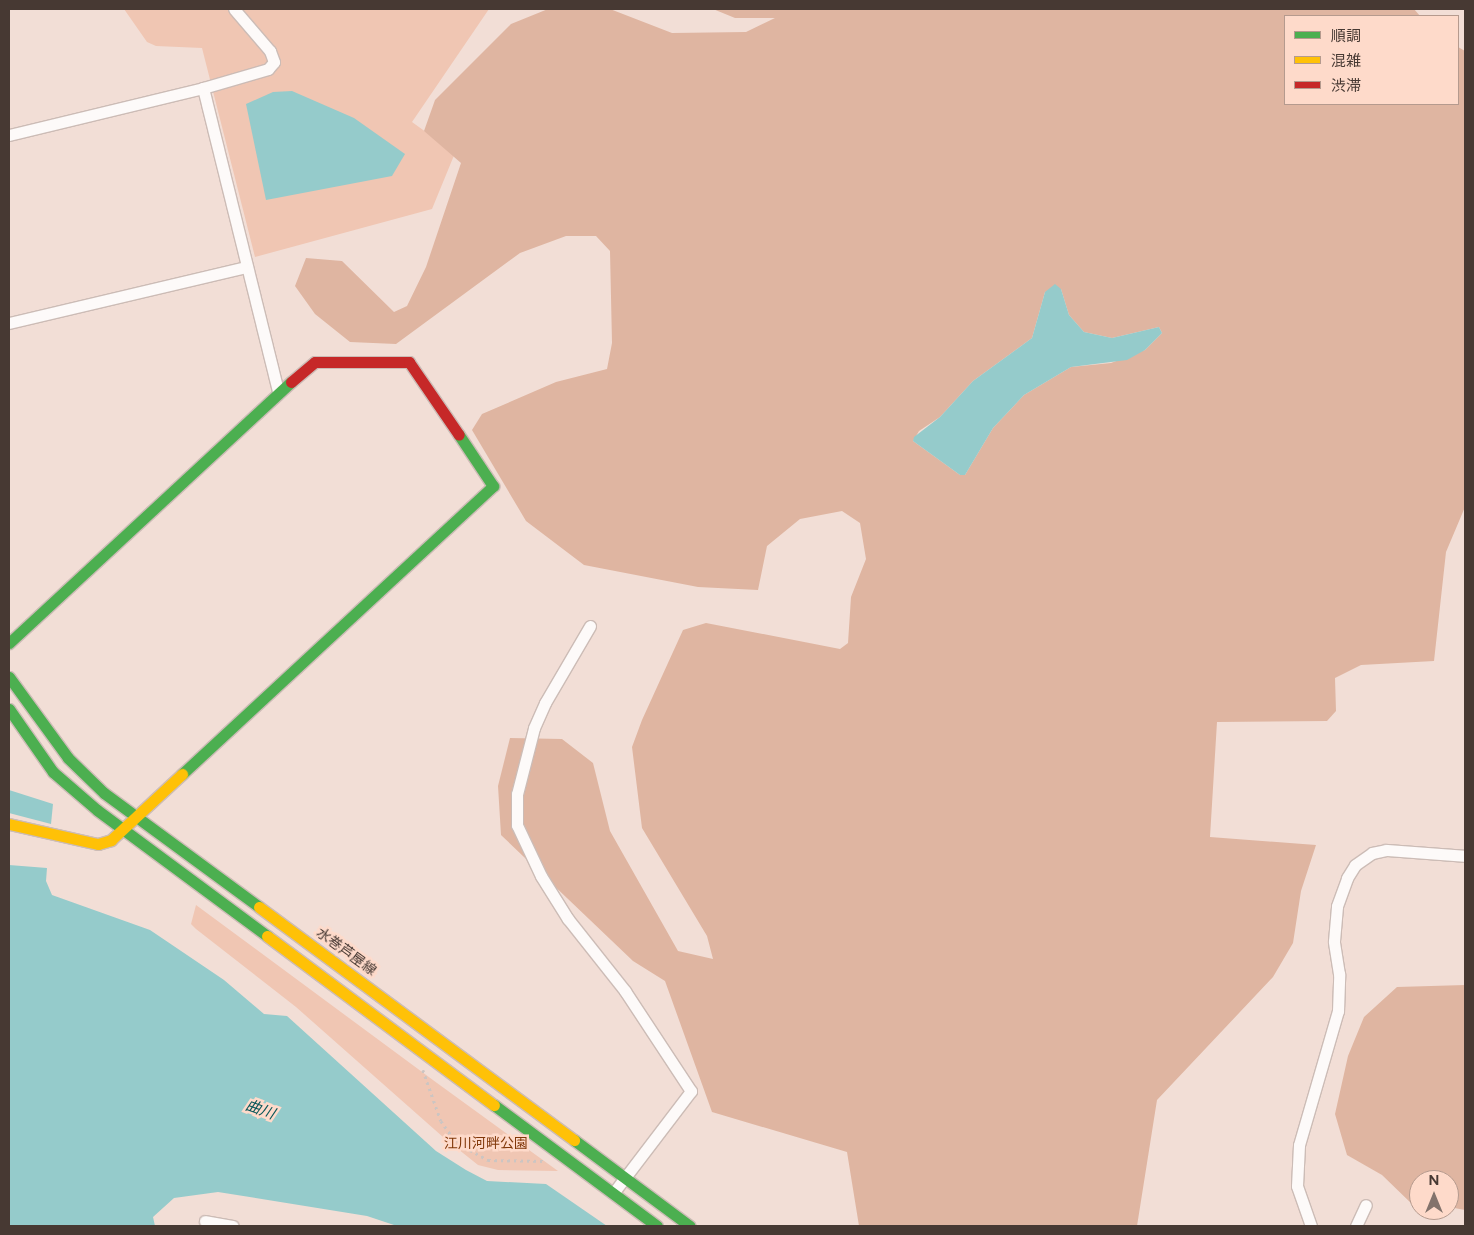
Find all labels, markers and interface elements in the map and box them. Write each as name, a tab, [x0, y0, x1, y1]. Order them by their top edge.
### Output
legend	[1284, 15, 1459, 105]
text: 順調	[1331, 27, 1361, 45]
text: 混雑	[1331, 52, 1361, 70]
text: 渋滞	[1331, 77, 1361, 95]
street label: 水巻芦屋線	[313, 925, 379, 979]
water label: 曲川	[243, 1096, 277, 1124]
park label: 江川河畔公園	[444, 1136, 528, 1152]
north arrow	[1409, 1170, 1459, 1220]
text: N	[1429, 1172, 1439, 1189]

